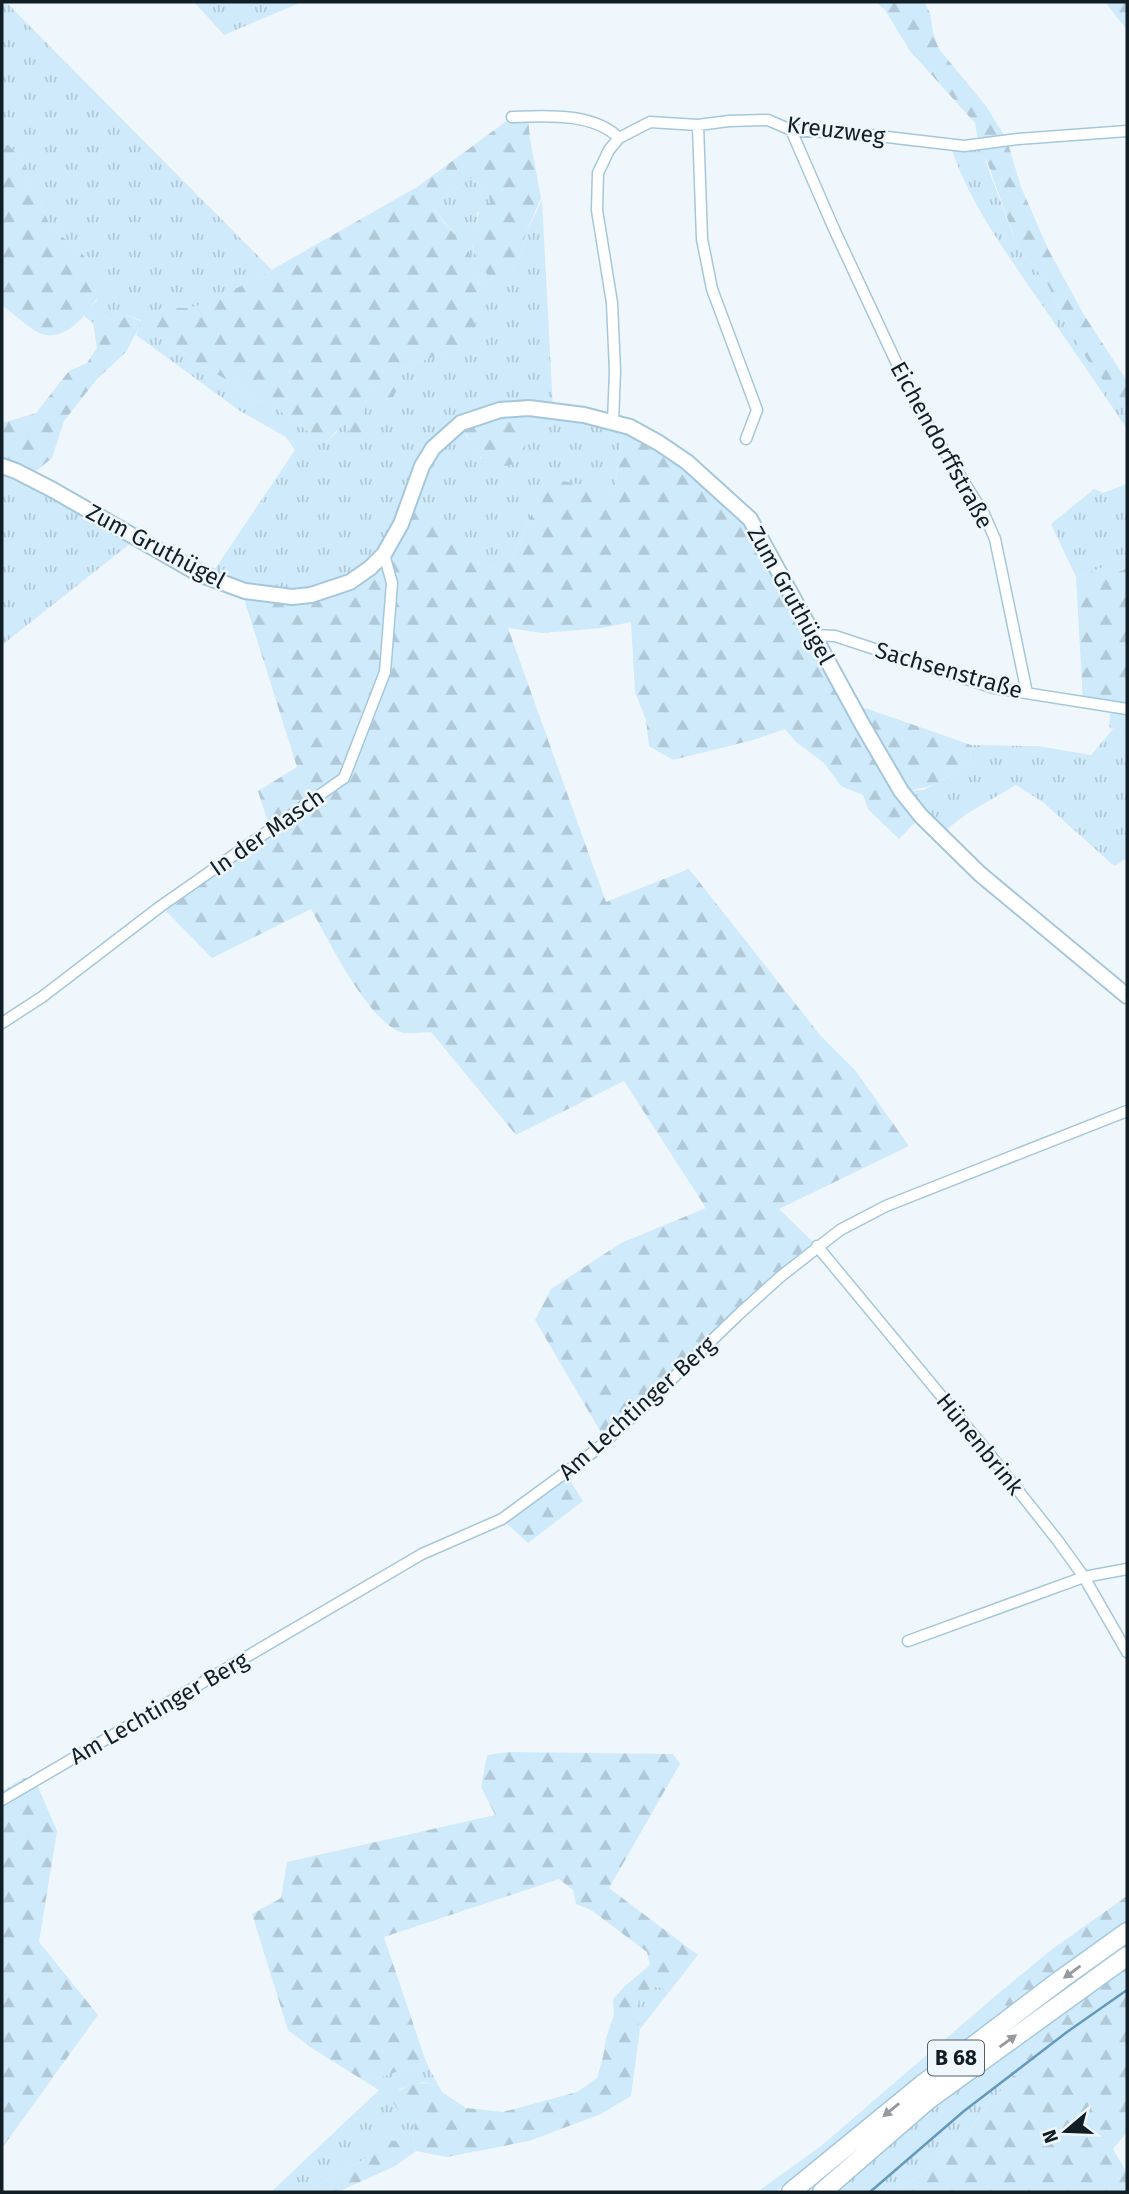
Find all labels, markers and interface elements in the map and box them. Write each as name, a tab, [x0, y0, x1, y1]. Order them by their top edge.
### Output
street label: Kreuzweg	[785, 110, 887, 150]
street label: Eichendorffstraße	[885, 357, 999, 533]
street label: Zum Gruthügel	[82, 498, 231, 595]
street label: Zum Gruthügel	[742, 521, 841, 669]
street label: Sachsenstraße	[872, 636, 1026, 704]
street label: In der Masch	[204, 782, 330, 882]
street label: Am Lechtinger Berg	[553, 1330, 721, 1486]
street label: Hünenbrink	[930, 1387, 1030, 1501]
street label: Am Lechtinger Berg	[65, 1646, 253, 1770]
one-way arrow	[1063, 1964, 1081, 1978]
one-way arrow	[999, 2035, 1017, 2049]
road number: B 68	[928, 2040, 984, 2076]
north arrow	[1031, 2096, 1101, 2166]
one-way arrow	[883, 2102, 900, 2117]
text: N	[1037, 2127, 1063, 2146]

